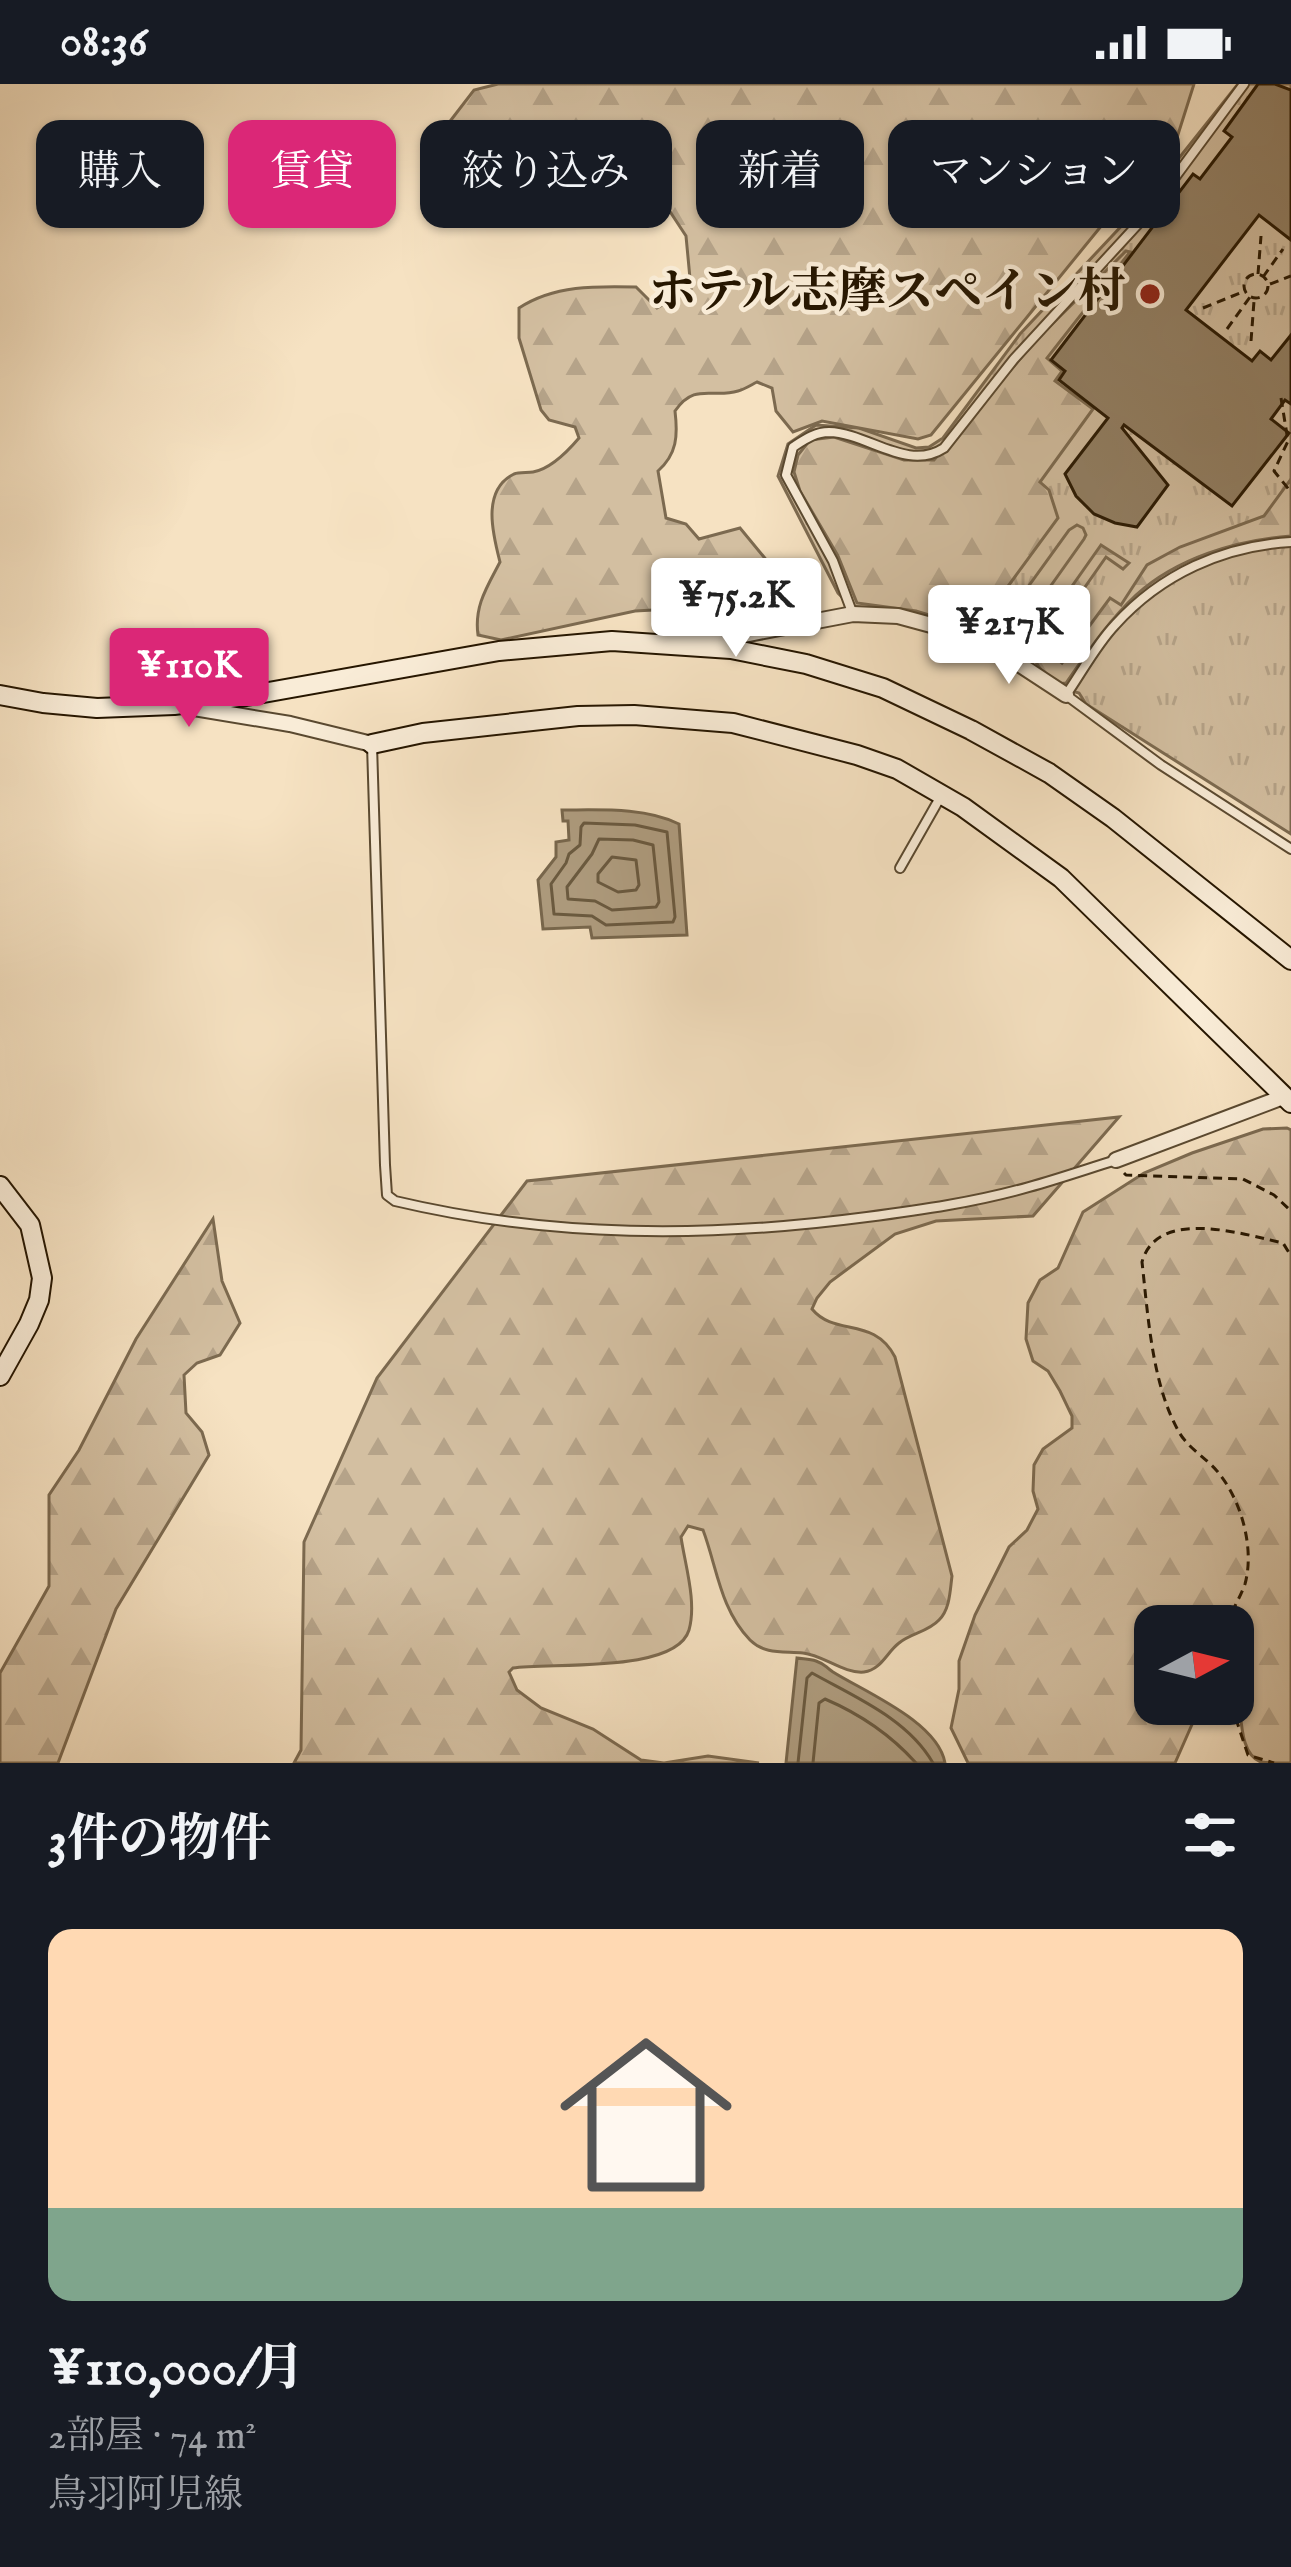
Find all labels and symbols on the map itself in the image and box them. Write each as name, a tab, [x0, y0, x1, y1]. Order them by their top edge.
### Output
place label: ホテル志摩スペイン村	[648, 264, 1126, 324]
marker: ホテル志摩スペイン村	[1137, 281, 1163, 307]
pin: ¥75.2K	[638, 558, 834, 660]
pin: ¥217K	[925, 585, 1093, 687]
pin: ¥110K	[105, 628, 273, 730]
north arrow	[1134, 1605, 1254, 1725]

